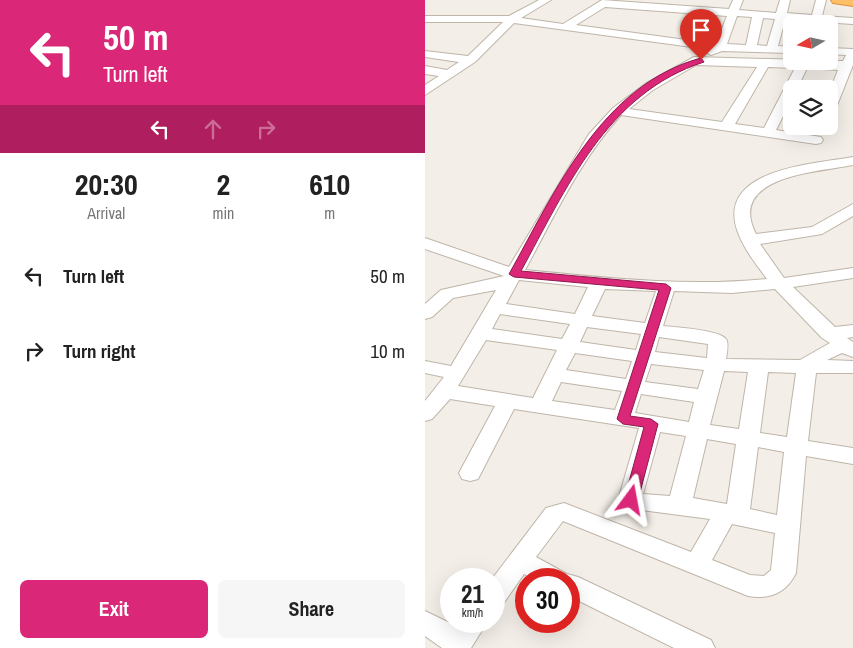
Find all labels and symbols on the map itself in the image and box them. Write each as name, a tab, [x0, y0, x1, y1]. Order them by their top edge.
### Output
pin	[680, 9, 722, 60]
north arrow	[783, 15, 837, 70]
position arrow	[604, 473, 656, 525]
speed limit sign: 30	[515, 568, 580, 633]

